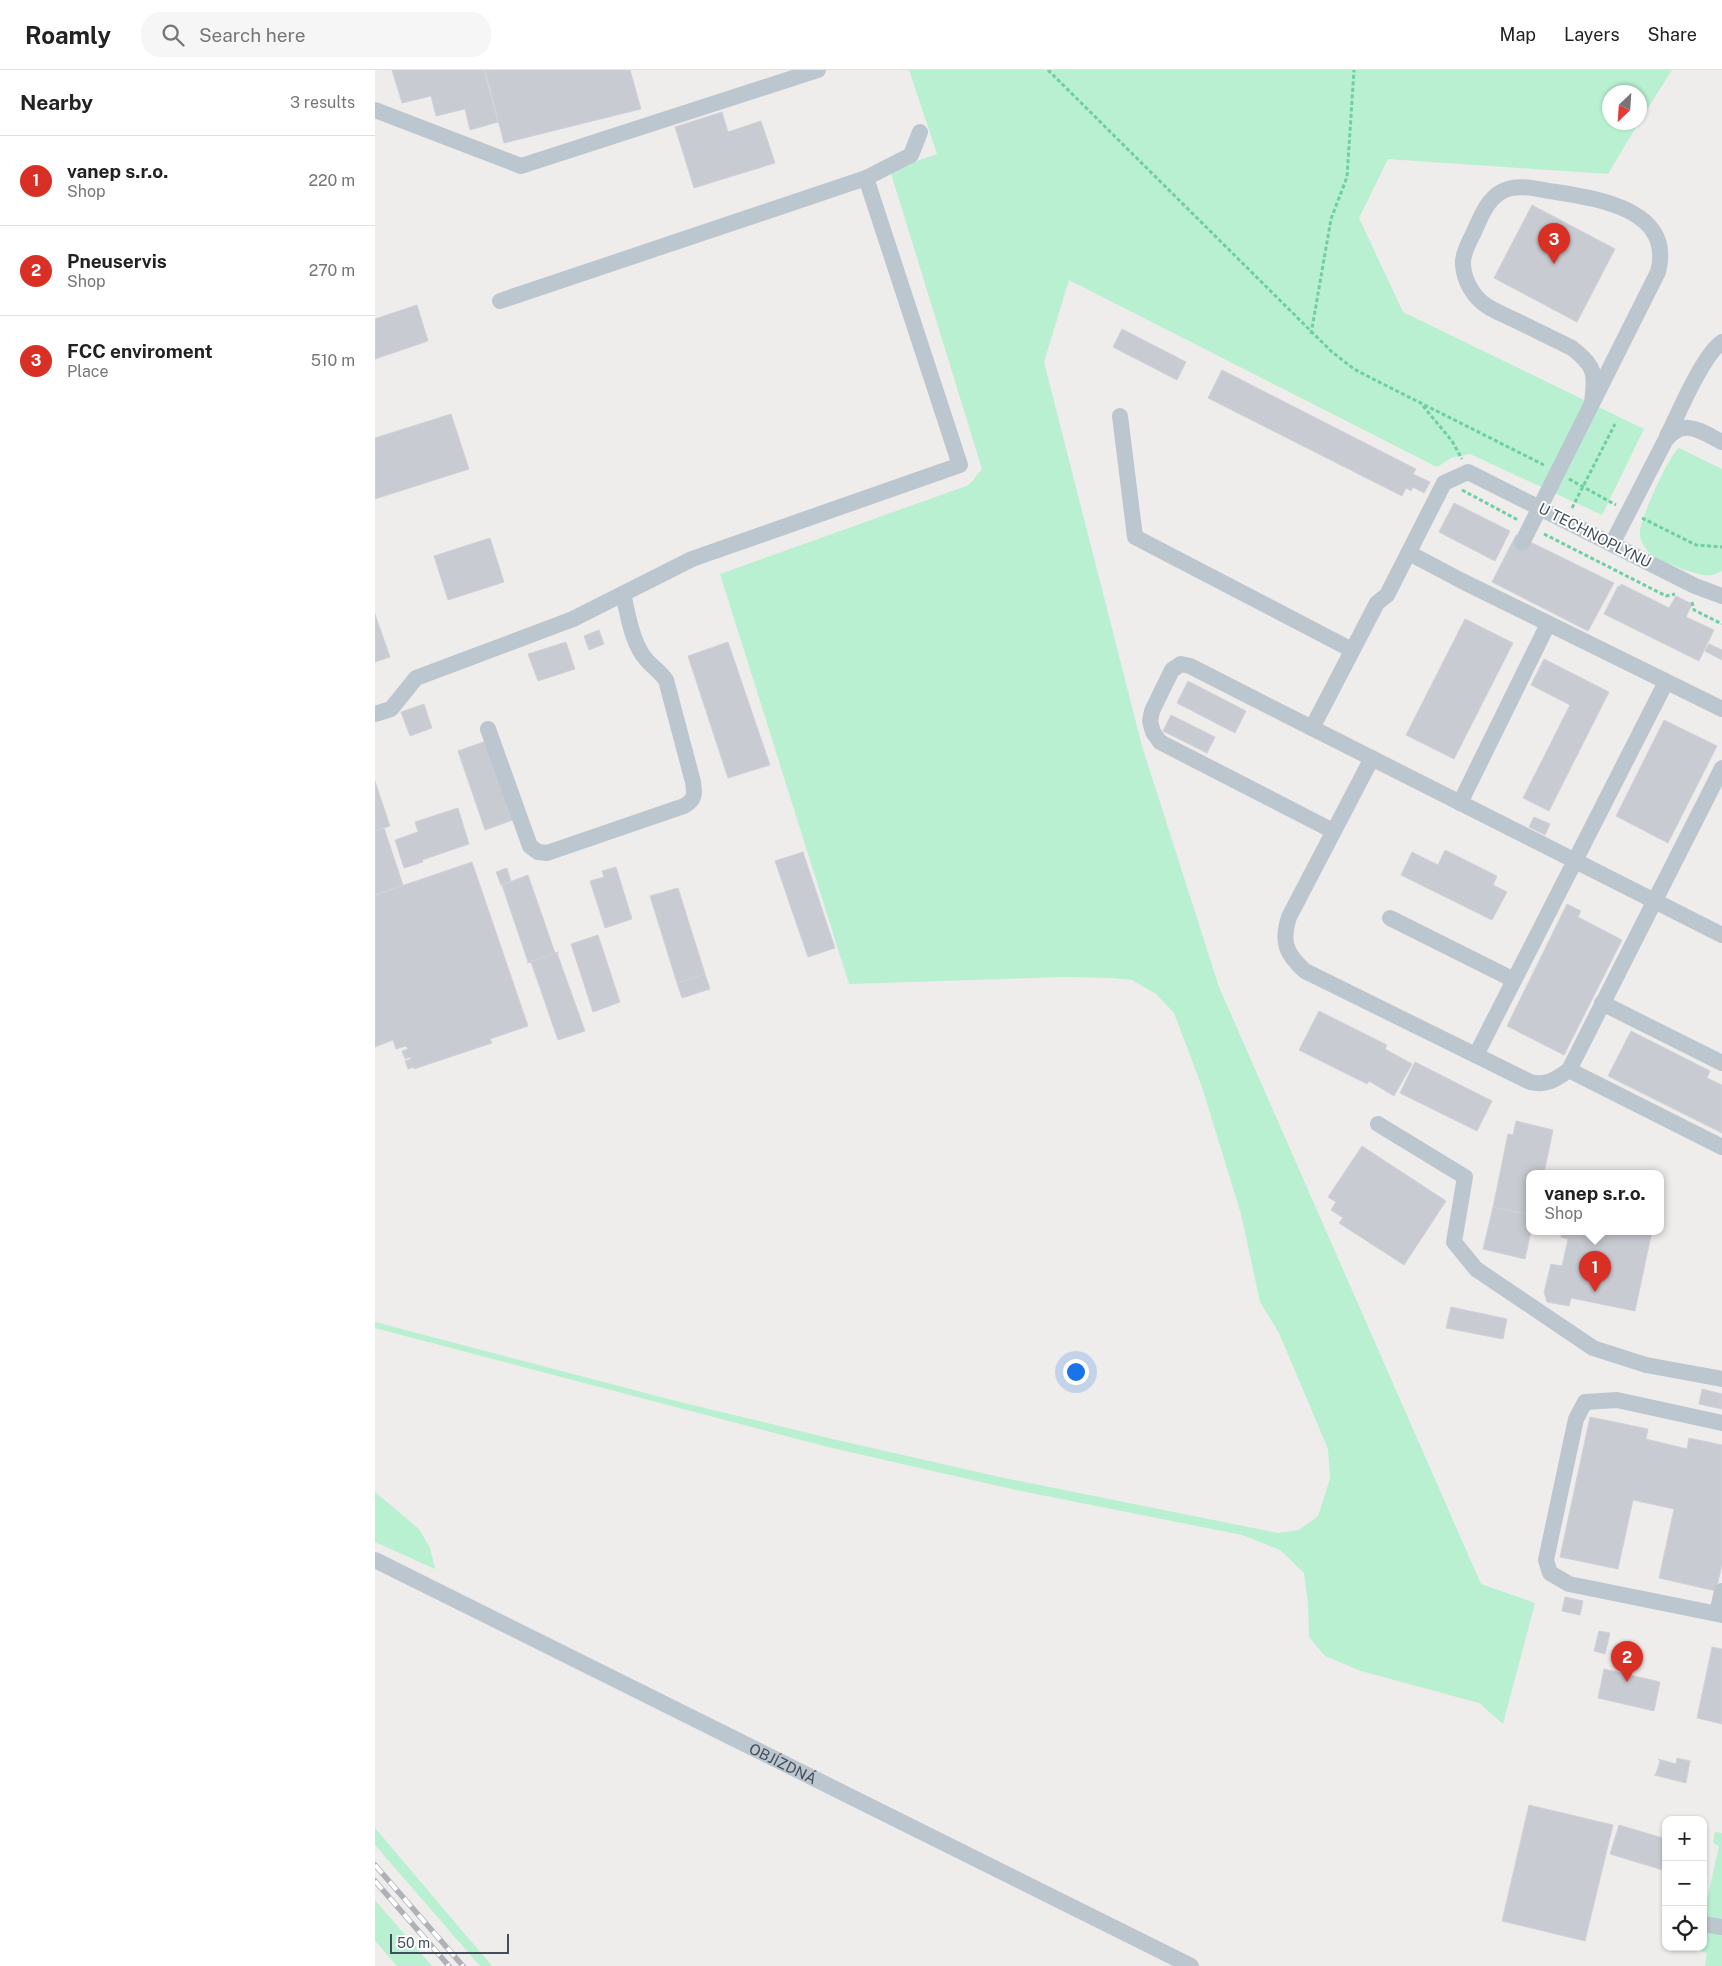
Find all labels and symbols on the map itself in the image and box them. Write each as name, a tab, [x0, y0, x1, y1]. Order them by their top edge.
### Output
north arrow	[1602, 85, 1647, 130]
pin: 3	[1538, 223, 1570, 264]
street label: U TECHNOPLYNU	[1536, 499, 1654, 571]
pin: 1	[1579, 1251, 1611, 1292]
your location	[1063, 1359, 1089, 1385]
pin: 2	[1611, 1641, 1643, 1682]
street label: OBJÍZDNÁ	[747, 1739, 820, 1787]
scale bar	[390, 1931, 509, 1954]

